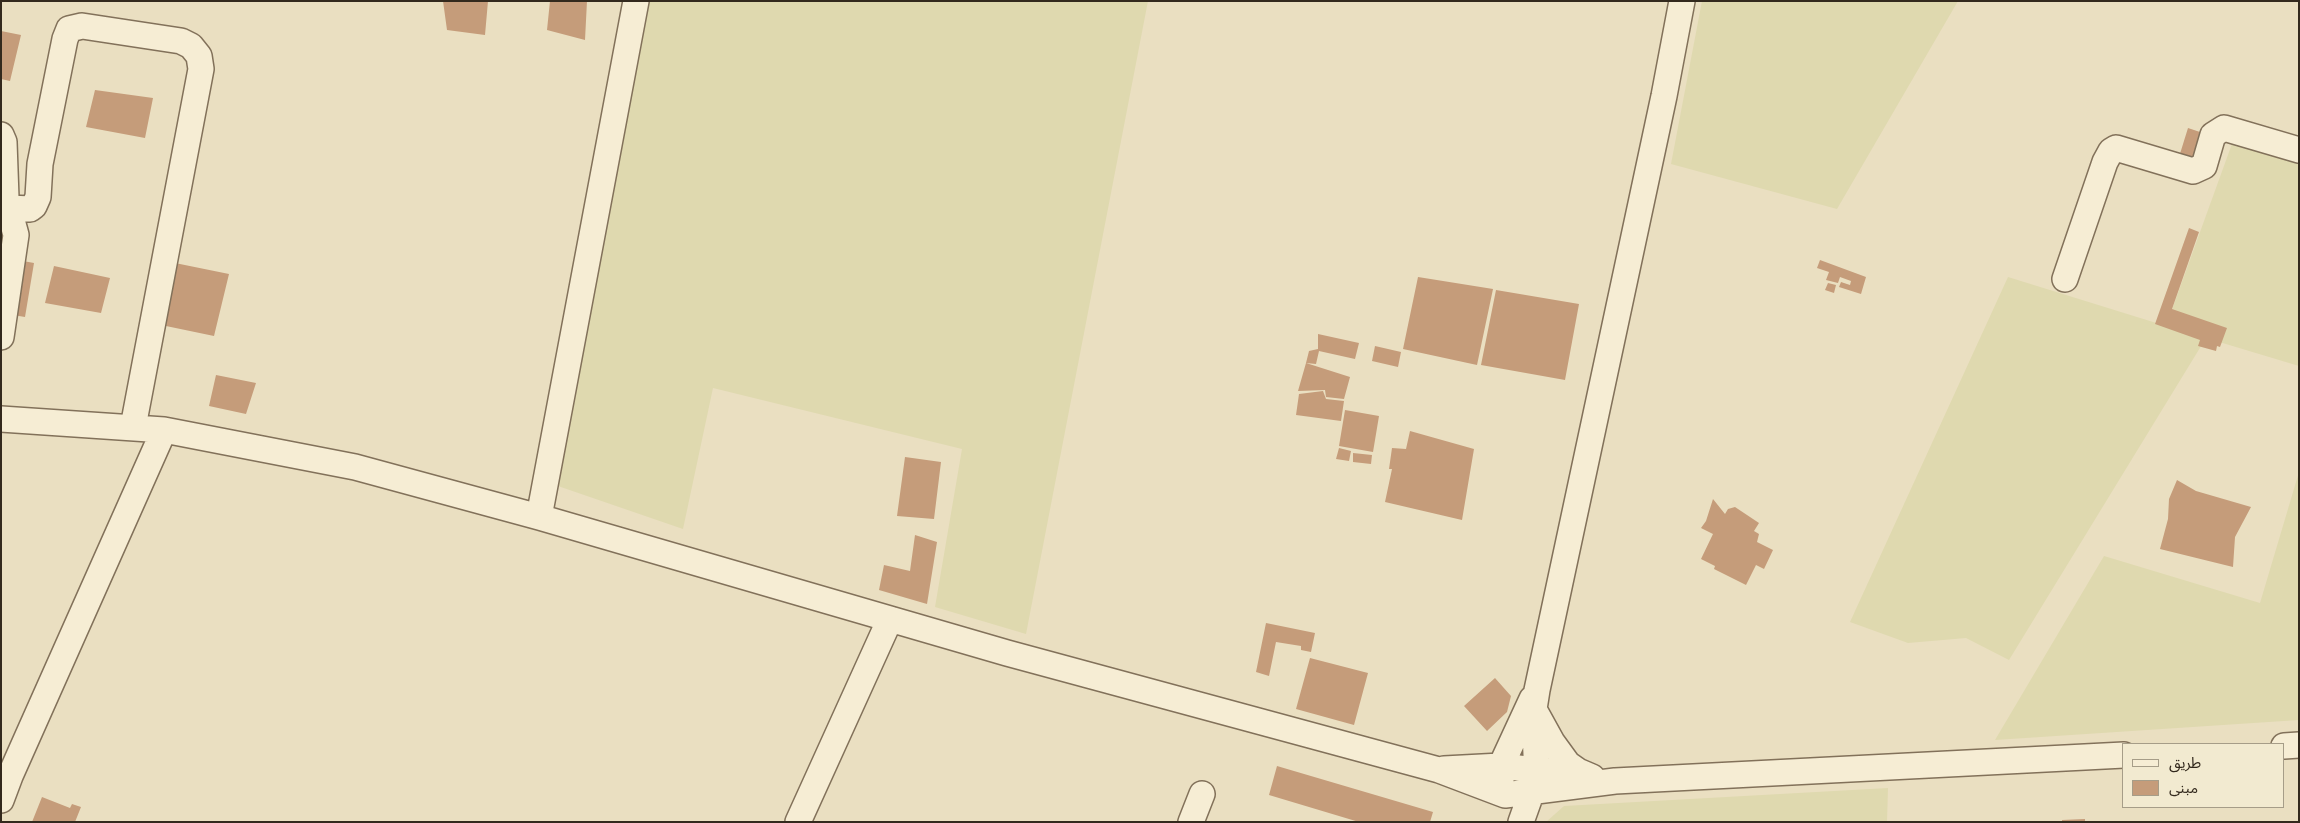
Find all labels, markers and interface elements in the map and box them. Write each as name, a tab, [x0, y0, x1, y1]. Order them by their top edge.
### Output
legend	[2122, 743, 2285, 808]
text: طريق	[2169, 754, 2201, 772]
text: مبنى	[2169, 779, 2198, 797]

